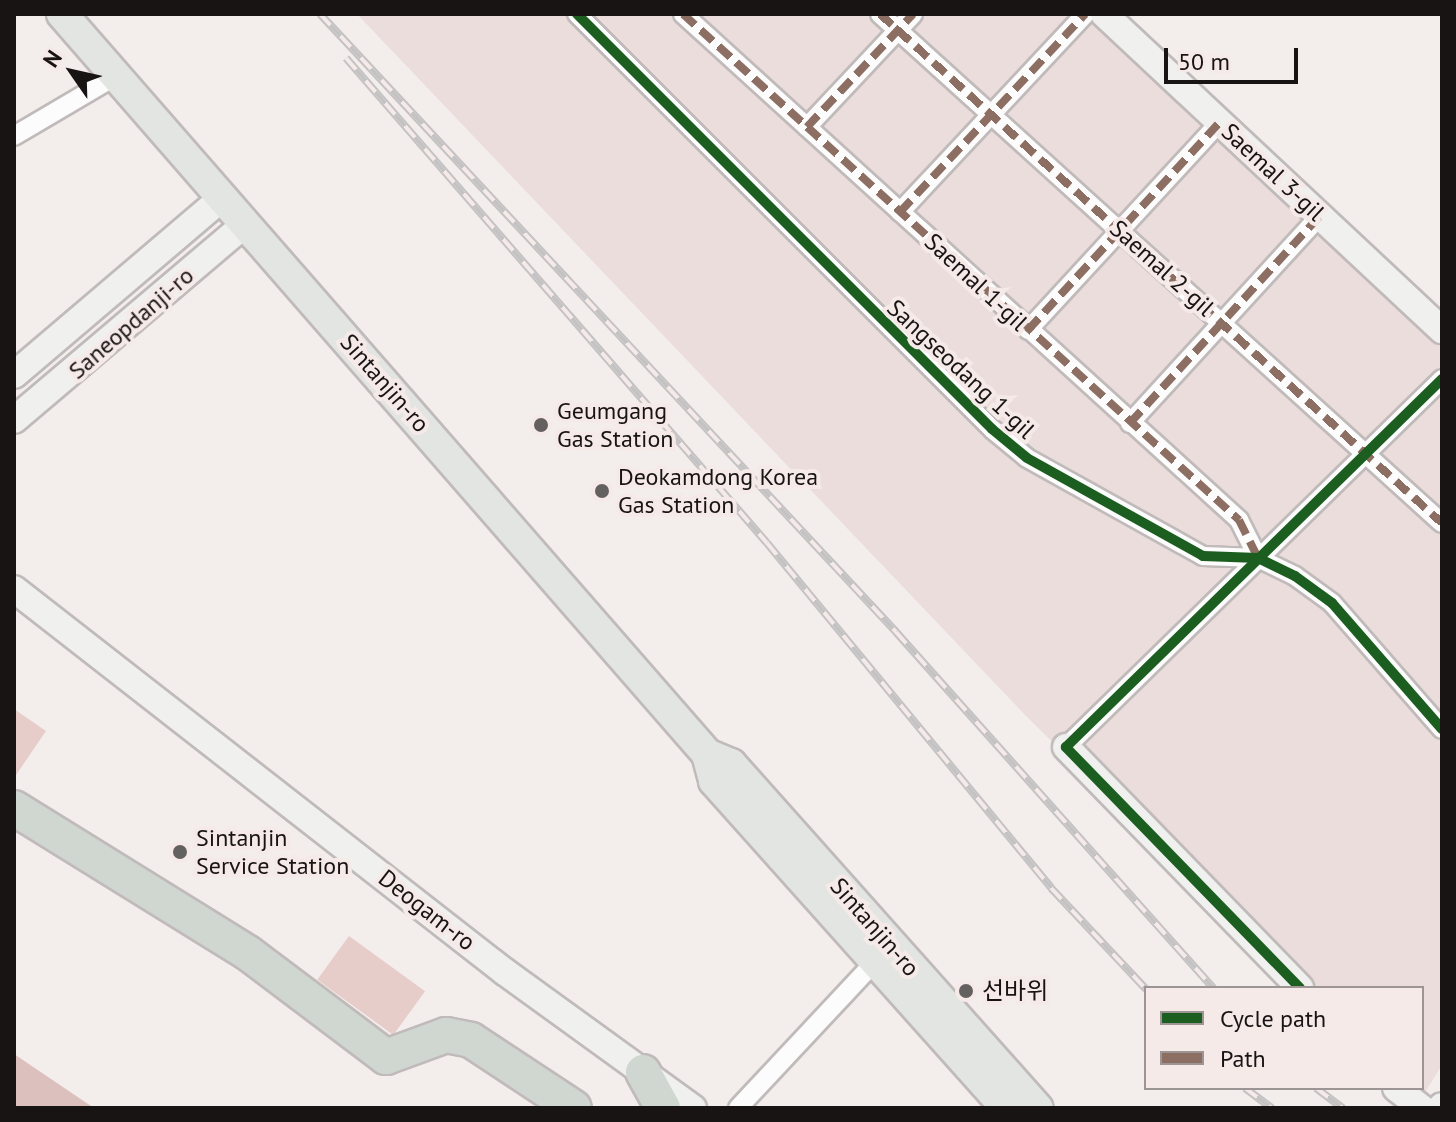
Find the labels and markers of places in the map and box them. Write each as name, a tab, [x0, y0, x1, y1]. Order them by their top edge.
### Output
place label: Geumgang Gas Station	[557, 397, 673, 453]
marker: Geumgang Gas Station	[532, 416, 550, 434]
place label: Deokamdong Korea Gas Station	[618, 463, 818, 519]
marker: Deokamdong Korea Gas Station	[593, 482, 611, 500]
place label: Sintanjin Service Station	[196, 824, 349, 880]
marker: Sintanjin Service Station	[171, 843, 189, 861]
place label: 선바위	[982, 977, 1048, 1005]
marker: 선바위	[957, 982, 975, 1000]

